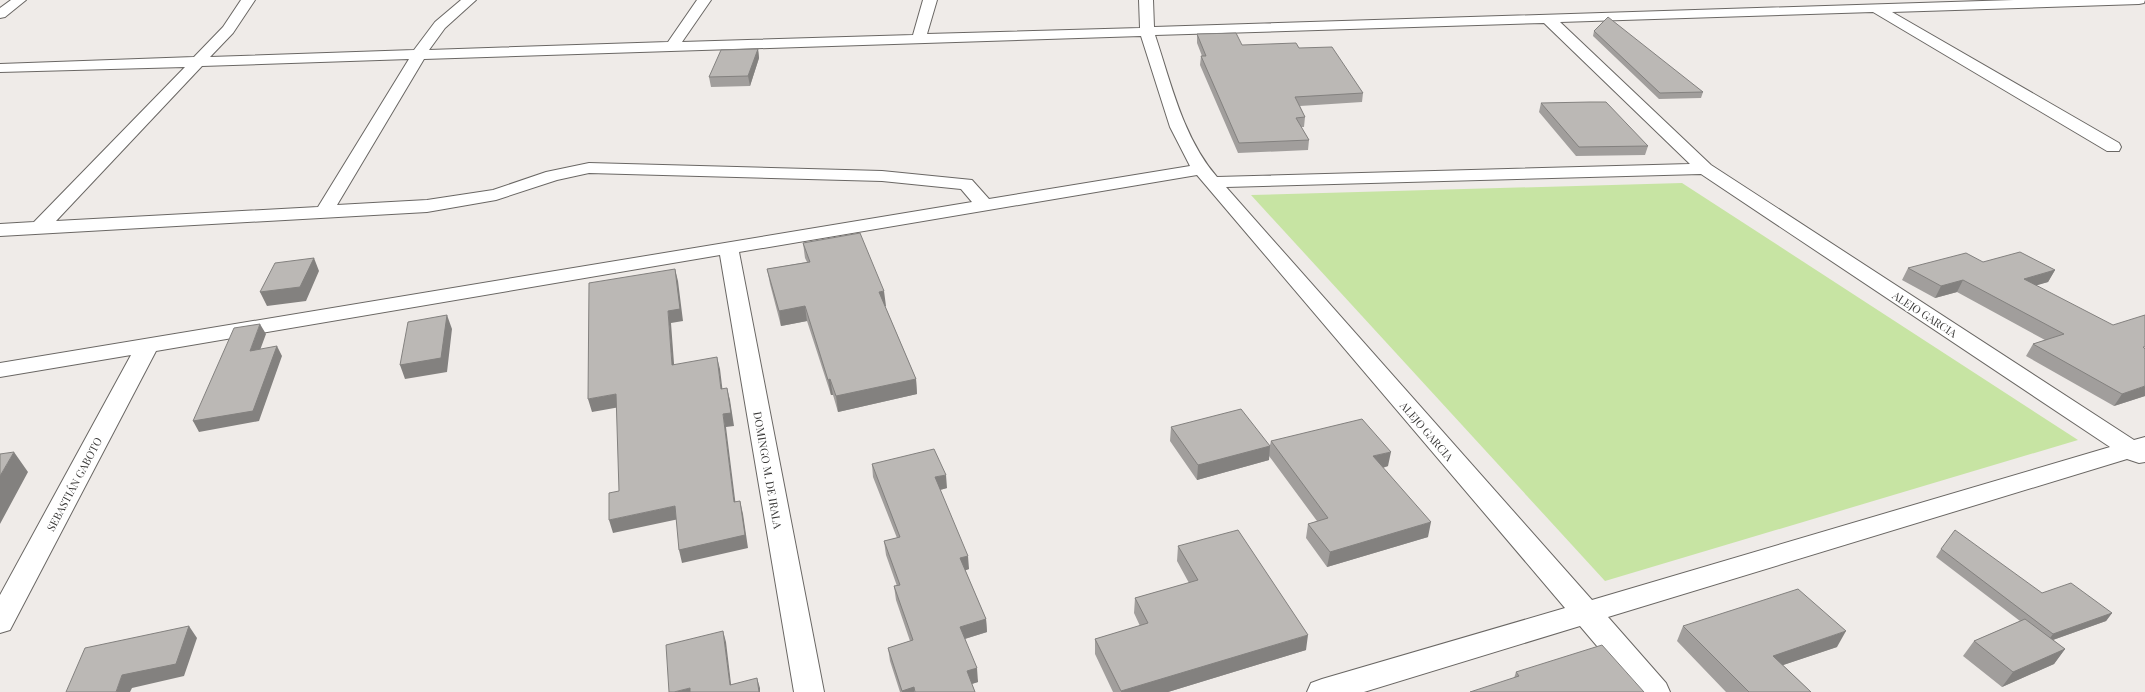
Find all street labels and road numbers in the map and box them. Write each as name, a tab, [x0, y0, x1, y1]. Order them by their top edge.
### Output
street label: ALEJO GARCIA	[1889, 287, 1960, 340]
street label: ALEJO GARCIA	[1396, 397, 1457, 464]
street label: DOMINGO M. DE IRALA	[750, 410, 786, 530]
street label: SEBASTIÁN GABOTO	[43, 434, 105, 534]

